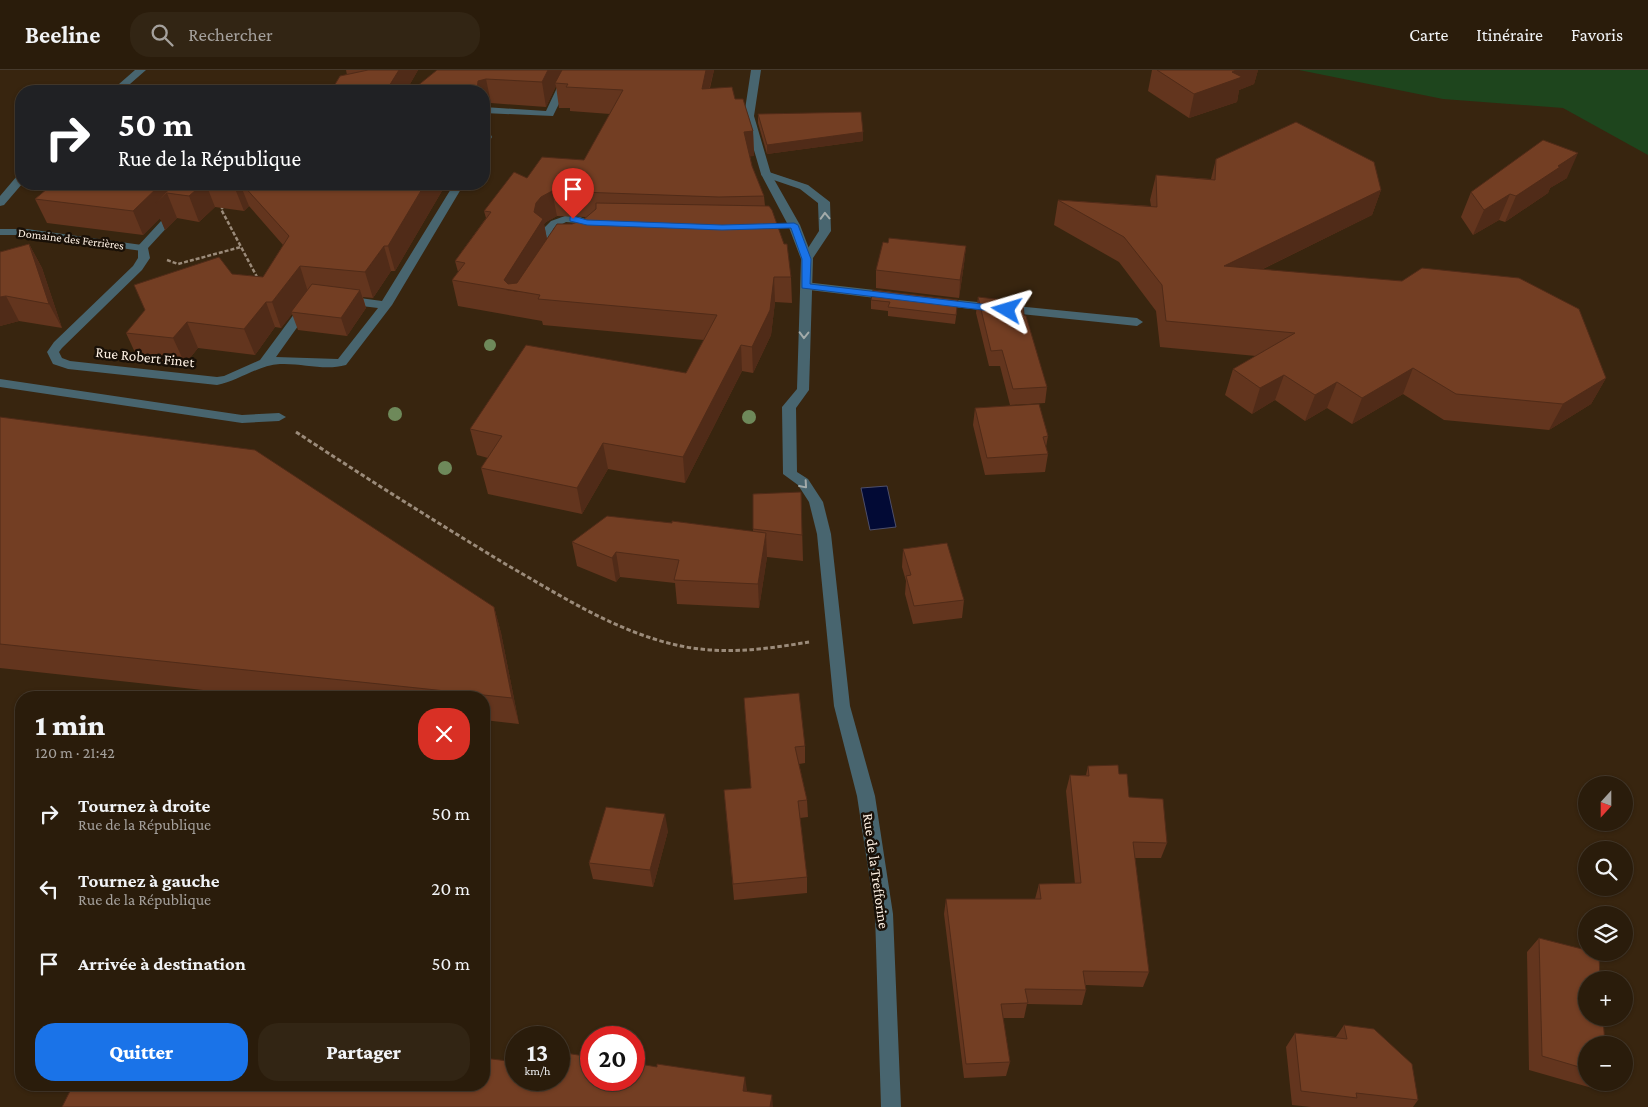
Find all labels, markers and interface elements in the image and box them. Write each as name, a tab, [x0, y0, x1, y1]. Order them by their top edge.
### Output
search box	[130, 12, 480, 57]
text: Beeline	[25, 21, 100, 48]
icon: search	[148, 21, 176, 49]
text: Rechercher	[188, 24, 273, 45]
text: Carte	[1409, 25, 1448, 45]
text: Itinéraire	[1476, 25, 1543, 45]
text: Favoris	[1571, 25, 1623, 45]
icon: right	[35, 105, 100, 170]
text: 50 m	[118, 105, 193, 144]
text: Rue de la République	[118, 146, 301, 171]
pin	[552, 168, 594, 219]
icon: arrive	[559, 175, 587, 203]
one-way arrow	[820, 212, 830, 220]
street label: Domaine des Ferrières	[17, 226, 125, 252]
position arrow	[980, 283, 1032, 335]
one-way arrow	[799, 331, 810, 339]
street label: Rue Robert Finet	[95, 344, 196, 370]
one-way arrow	[798, 480, 807, 489]
text: 1 min	[35, 708, 105, 741]
button: close	[418, 708, 470, 760]
text: 120 m · 21:42	[35, 744, 115, 761]
north arrow	[1578, 776, 1632, 831]
map controls	[1578, 776, 1633, 1091]
text: Tournez à droite	[78, 795, 210, 816]
icon: right	[35, 800, 63, 828]
text: 50 m	[431, 803, 470, 824]
street label: Rue de la Trefforine	[860, 812, 892, 930]
text: Rue de la République	[78, 816, 211, 833]
button: search	[1578, 841, 1633, 896]
text: Tournez à gauche	[78, 870, 220, 891]
icon: left	[35, 875, 63, 903]
text: 20 m	[431, 878, 470, 899]
text: Rue de la République	[78, 891, 211, 908]
button: layers	[1578, 906, 1633, 961]
icon: arrive	[35, 950, 63, 978]
text: Arrivée à destination	[78, 953, 246, 974]
text: 50 m	[431, 953, 470, 974]
button: +	[1578, 971, 1633, 1026]
button: Quitter	[35, 1023, 248, 1081]
button: Partager	[258, 1023, 470, 1081]
speed limit sign: 20	[580, 1026, 645, 1091]
button: −	[1578, 1036, 1633, 1091]
text: 13	[527, 1039, 548, 1066]
text: km/h	[525, 1064, 550, 1078]

